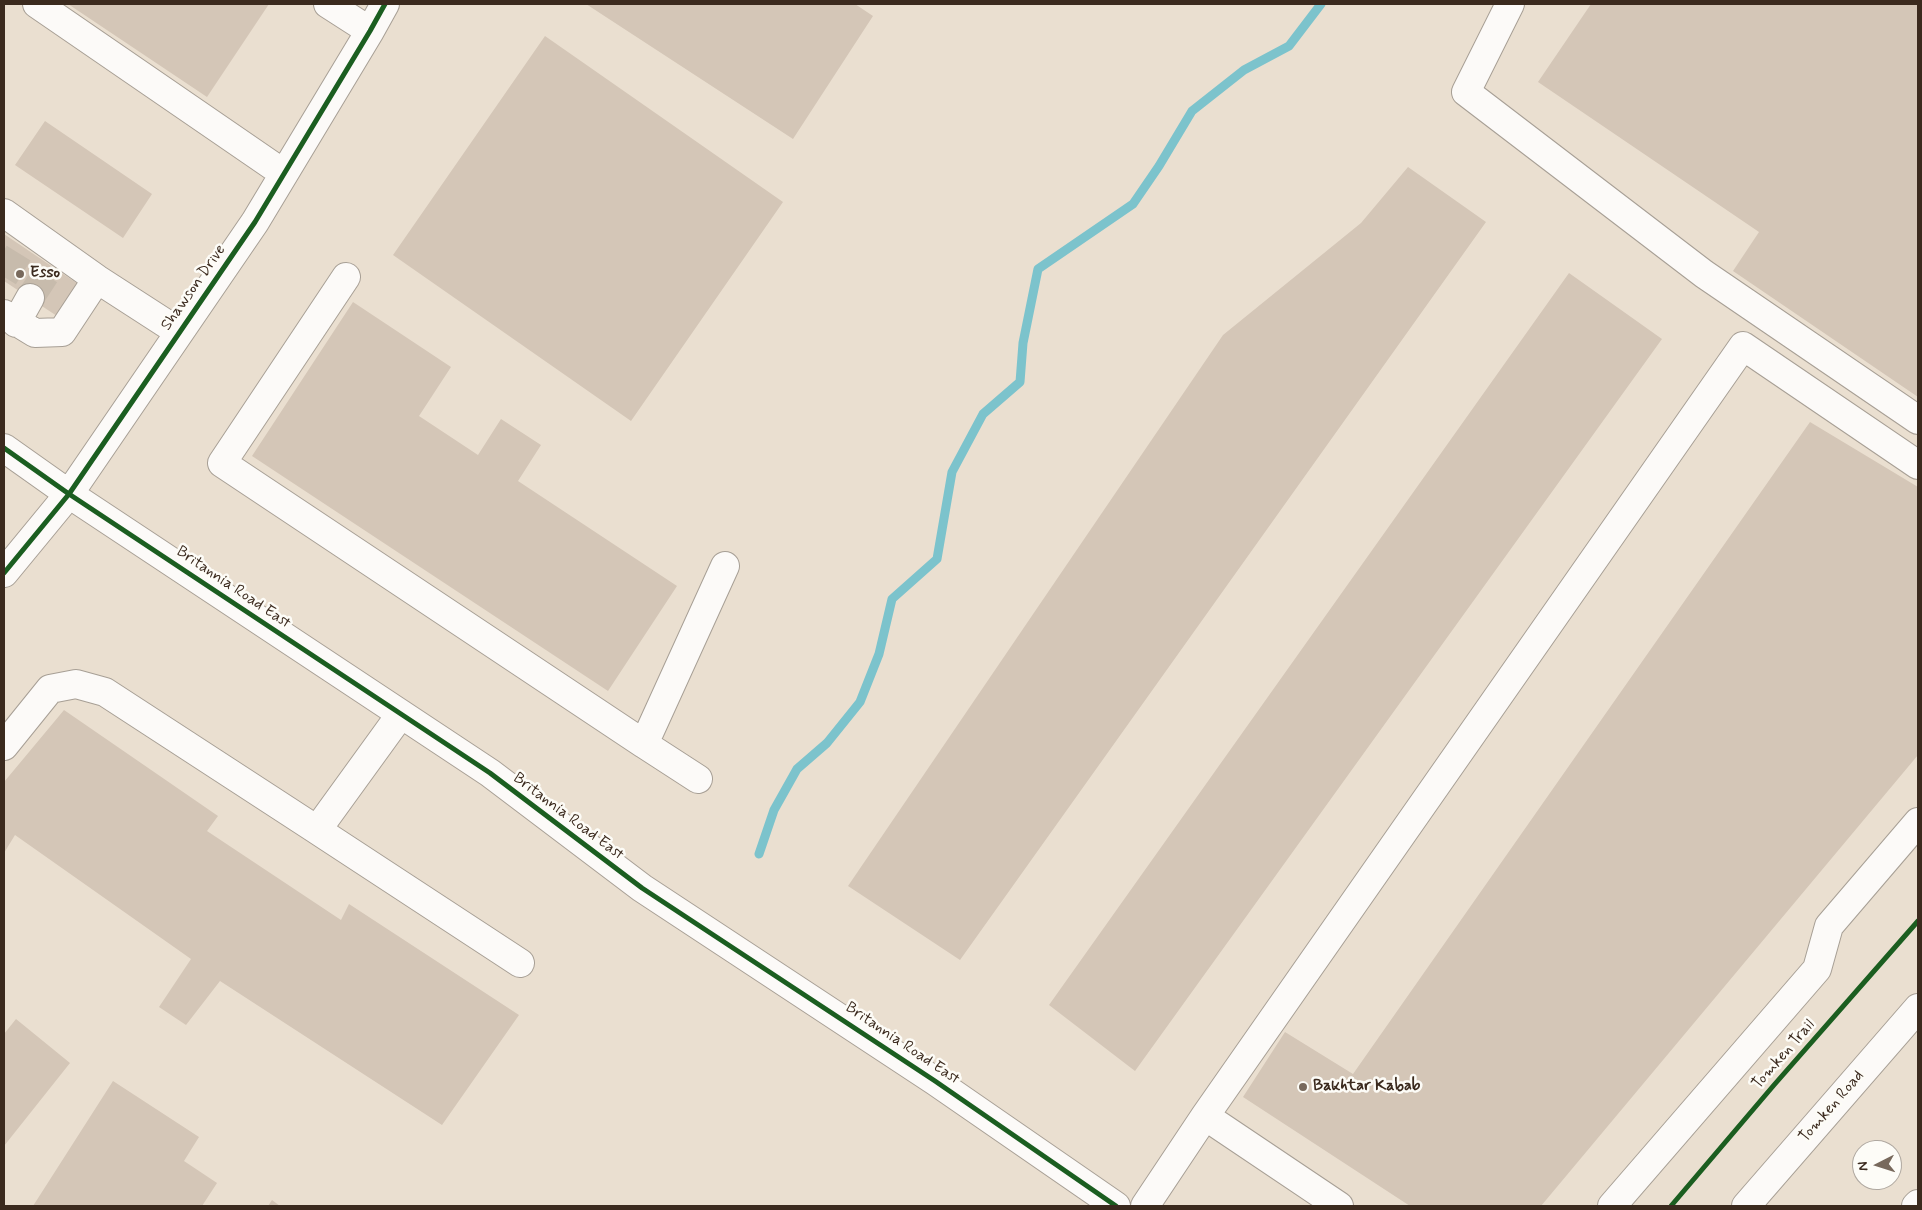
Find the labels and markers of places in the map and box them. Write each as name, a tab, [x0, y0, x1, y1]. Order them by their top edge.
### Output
place label: Esso	[30, 264, 60, 284]
marker: Esso	[14, 268, 26, 280]
place label: Bakhtar Kabab	[1313, 1077, 1420, 1097]
marker: Bakhtar Kabab	[1297, 1081, 1309, 1093]

